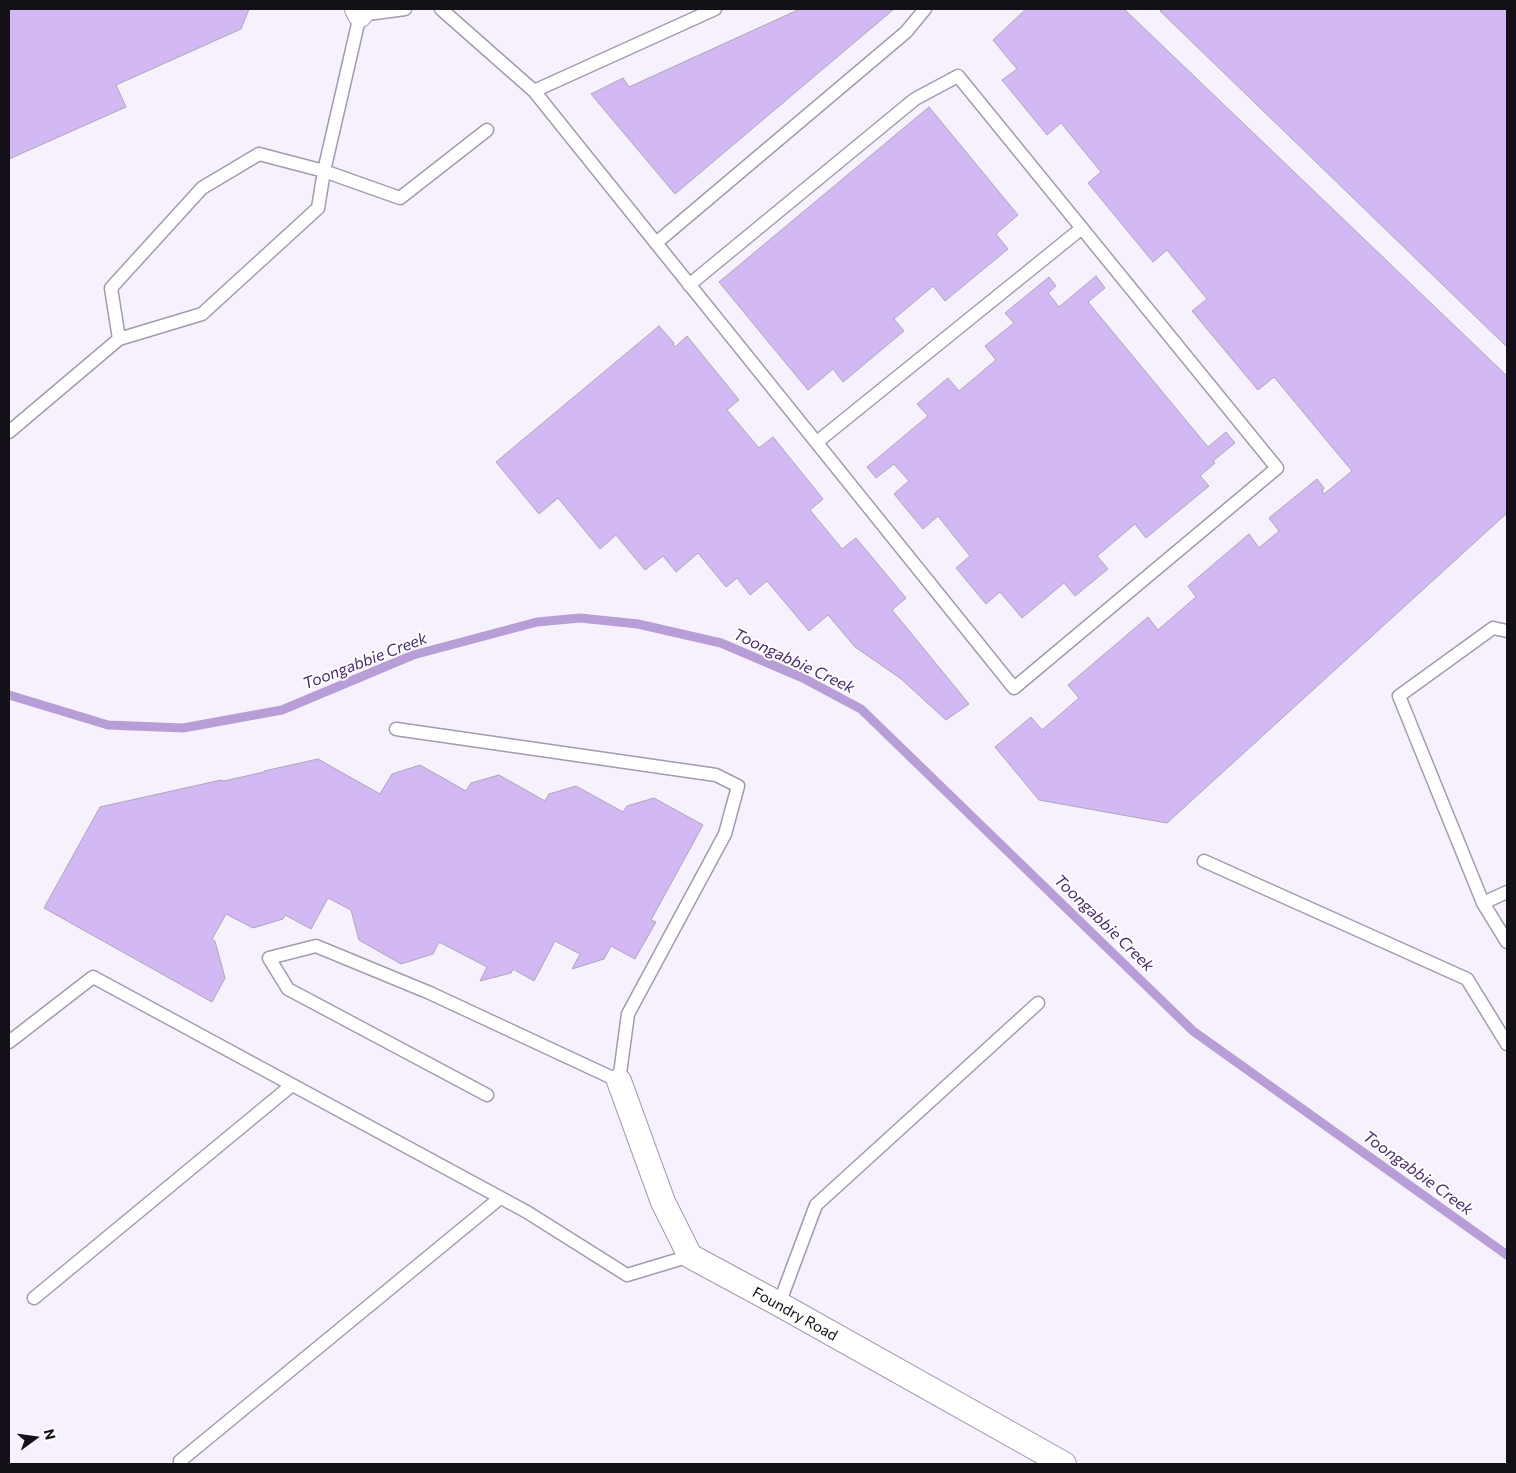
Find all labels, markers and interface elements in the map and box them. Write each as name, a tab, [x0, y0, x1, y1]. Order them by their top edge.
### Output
water label: Toongabbie Creek	[730, 625, 858, 697]
water label: Toongabbie Creek	[300, 628, 430, 694]
water label: Toongabbie Creek	[1050, 870, 1158, 976]
water label: Toongabbie Creek	[1359, 1127, 1477, 1219]
street label: Foundry Road	[749, 1283, 841, 1345]
north arrow	[10, 1413, 60, 1463]
text: N	[41, 1427, 60, 1441]

